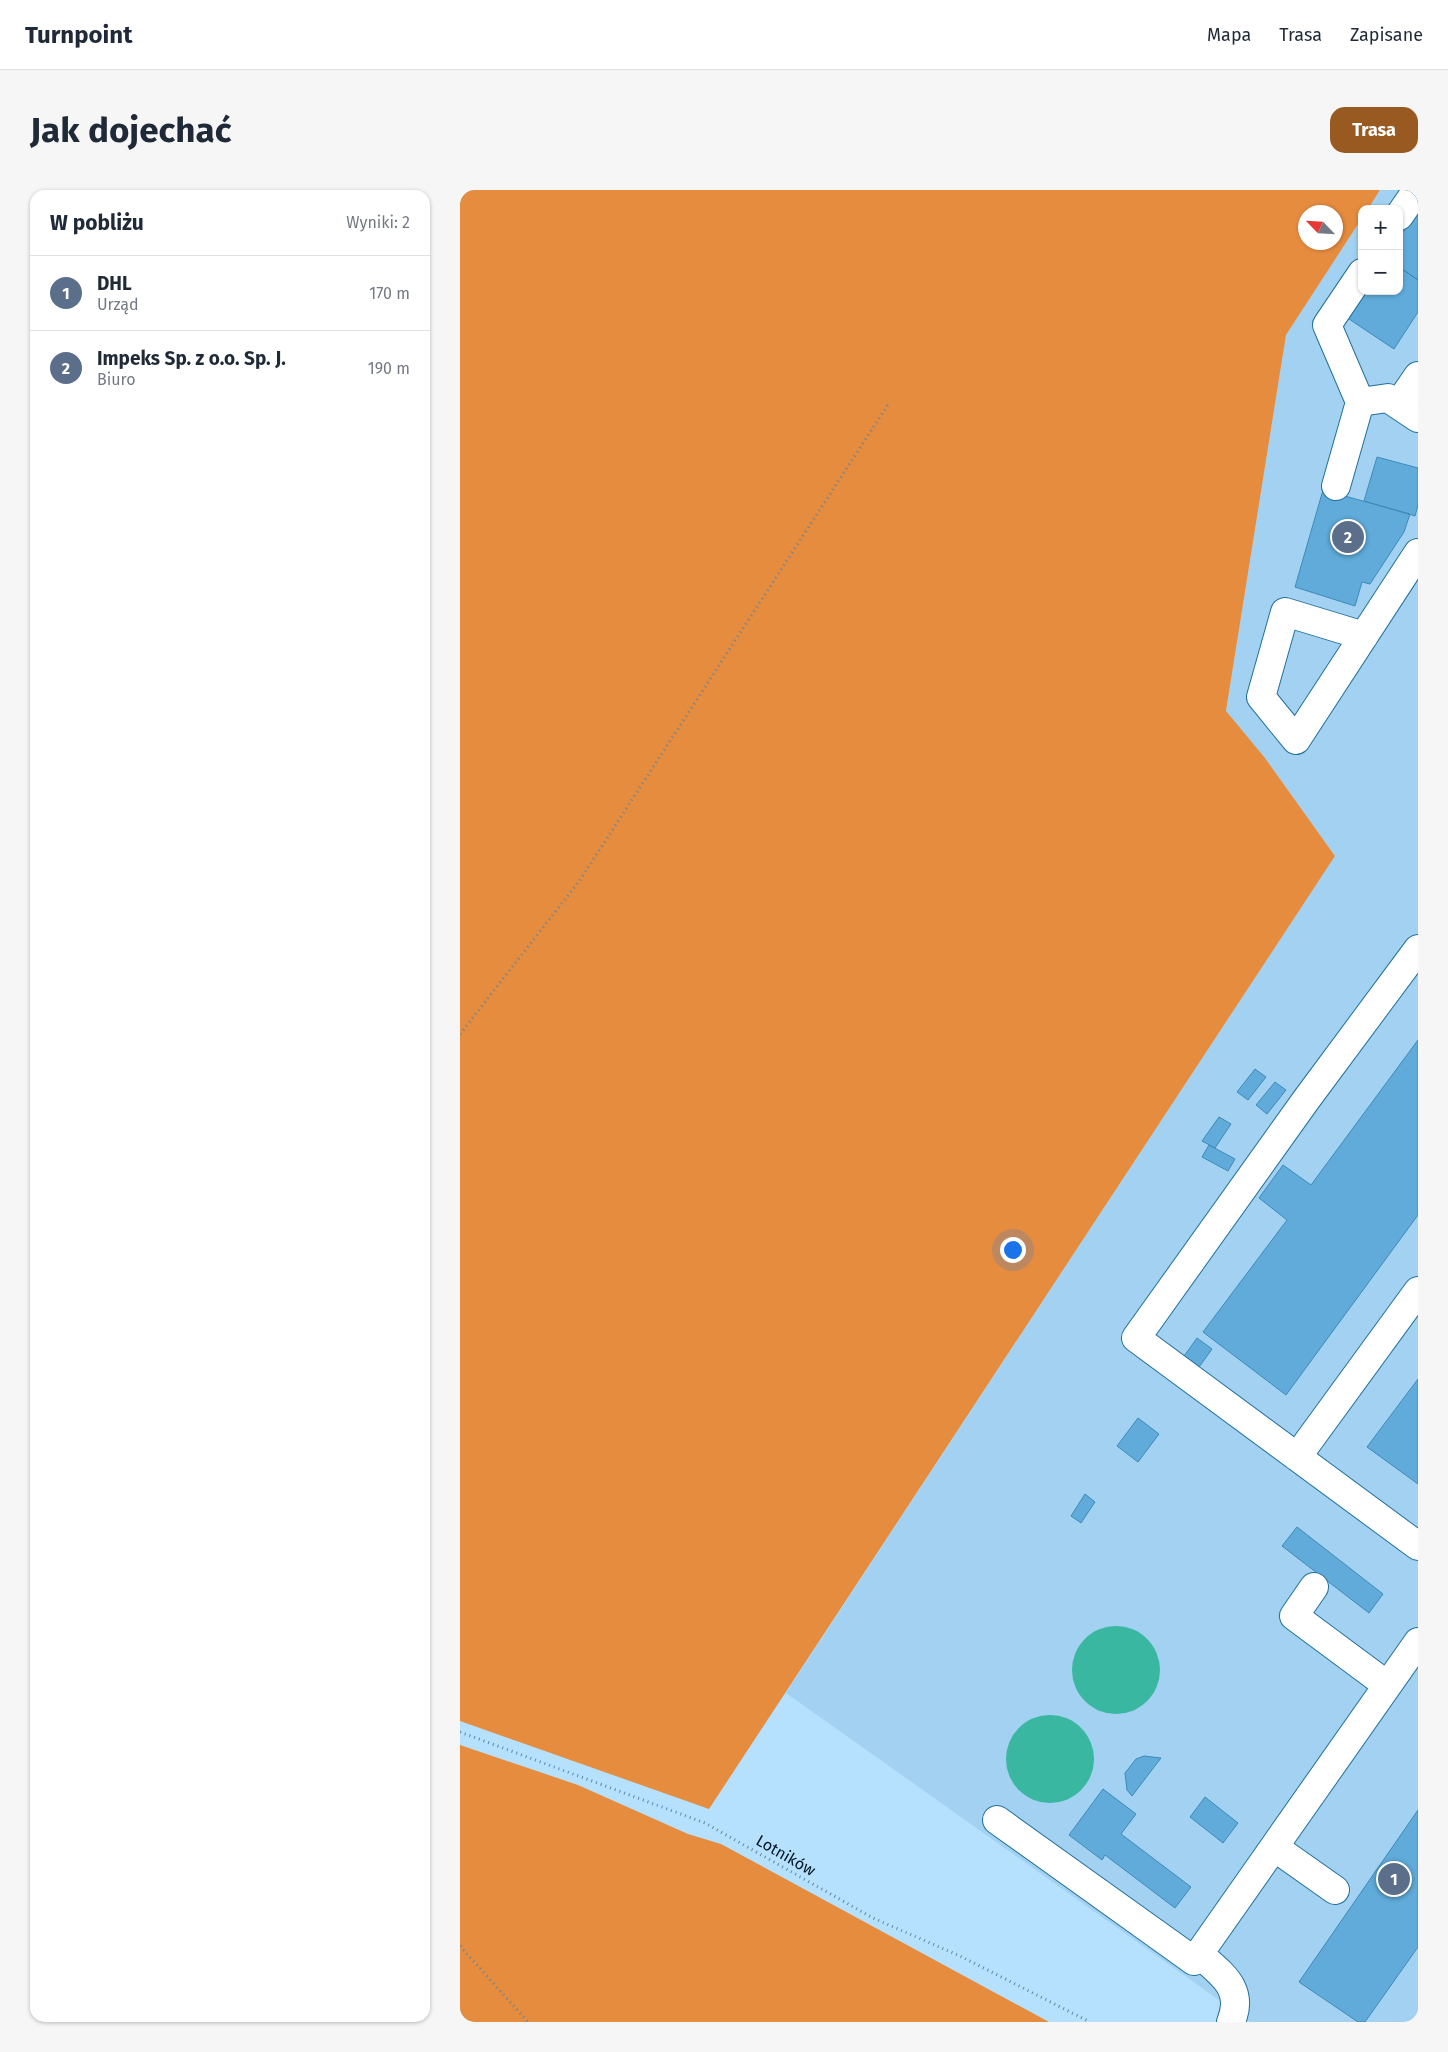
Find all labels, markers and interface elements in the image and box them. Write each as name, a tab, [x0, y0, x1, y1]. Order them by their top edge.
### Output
text: Turnpoint	[25, 21, 132, 49]
text: Mapa	[1207, 24, 1251, 46]
text: Trasa	[1279, 24, 1322, 46]
text: Zapisane	[1350, 24, 1423, 46]
button: Trasa	[1330, 107, 1418, 153]
text: Jak dojechać	[30, 109, 231, 151]
north arrow	[1298, 205, 1343, 250]
map controls	[1358, 205, 1403, 295]
button: +	[1358, 205, 1403, 250]
text: W pobliżu	[50, 210, 144, 236]
text: Wyniki: 2	[346, 213, 410, 232]
button: −	[1358, 250, 1403, 295]
text: DHL	[97, 272, 132, 295]
text: 1	[62, 284, 70, 303]
text: 170 m	[369, 284, 410, 303]
text: Urząd	[97, 295, 139, 314]
text: Impeks Sp. z o.o. Sp. J.	[97, 347, 286, 370]
text: 2	[62, 359, 70, 378]
text: 190 m	[368, 359, 410, 378]
text: Biuro	[97, 370, 136, 389]
pin: 2	[1332, 518, 1364, 556]
your location	[1000, 1237, 1026, 1263]
street label: Lotników	[753, 1831, 819, 1880]
pin: 1	[1378, 1860, 1410, 1898]

